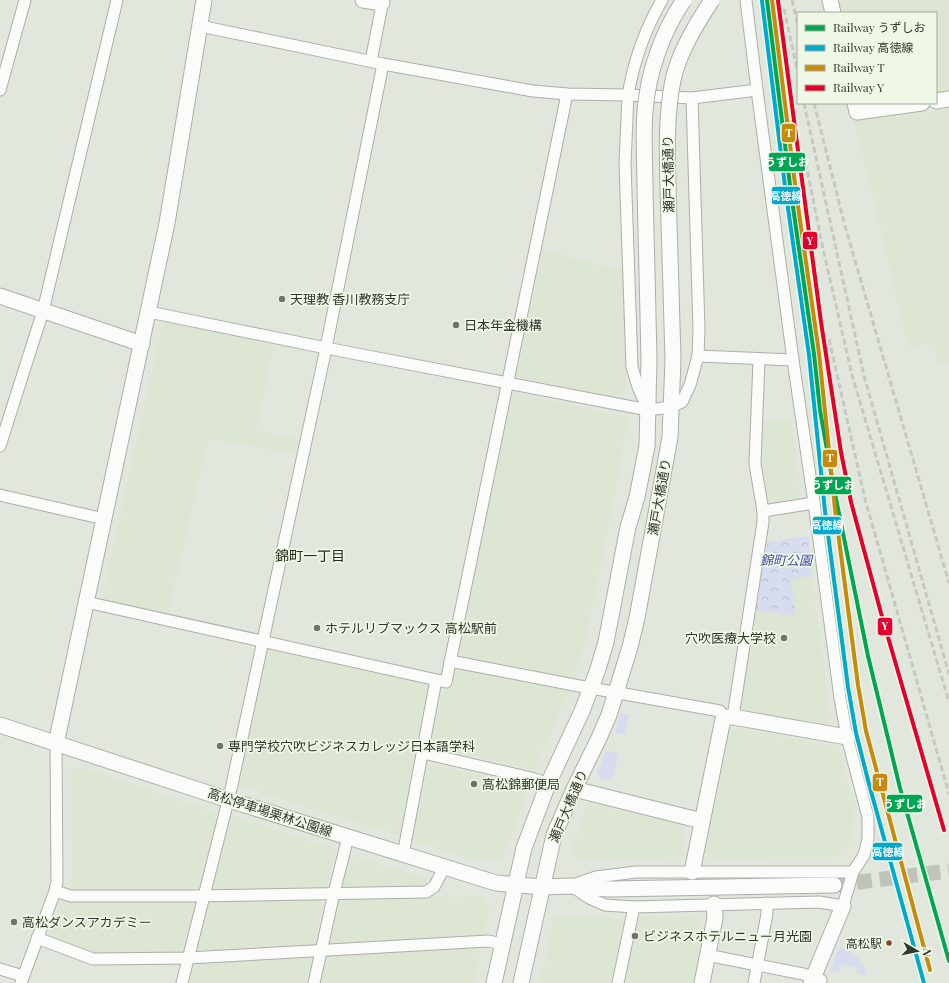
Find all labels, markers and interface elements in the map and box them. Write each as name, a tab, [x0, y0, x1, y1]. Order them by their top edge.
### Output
legend	[797, 12, 937, 104]
text: Railway うずしお	[833, 19, 926, 35]
text: Railway 高徳線	[833, 39, 914, 55]
text: Railway T	[833, 59, 885, 75]
text: Railway Y	[833, 79, 885, 95]
line badge: T	[781, 123, 796, 143]
text: T	[785, 125, 793, 140]
street label: 瀬戸大橋通り	[658, 135, 677, 213]
line badge: うずしお	[768, 152, 806, 172]
text: うずしお	[765, 154, 809, 169]
line badge: 高徳線	[771, 186, 801, 205]
text: 高徳線	[770, 188, 803, 203]
line badge: Y	[802, 231, 818, 250]
text: Y	[806, 233, 814, 248]
place label: 天理教 香川教務支庁	[290, 290, 410, 307]
marker: 天理教 香川教務支庁	[277, 294, 287, 304]
place label: 日本年金機構	[464, 316, 542, 333]
marker: 日本年金機構	[451, 320, 461, 330]
line badge: T	[822, 449, 838, 468]
text: T	[826, 450, 834, 465]
street label: 瀬戸大橋通り	[643, 457, 674, 537]
line badge: うずしお	[814, 476, 852, 495]
text: うずしお	[811, 477, 855, 492]
line badge: 高徳線	[812, 516, 842, 535]
text: 高徳線	[811, 517, 844, 532]
district label: 錦町一丁目	[275, 546, 345, 565]
park label: 錦町公園	[760, 551, 814, 568]
line badge: Y	[877, 617, 893, 636]
text: Y	[881, 618, 889, 633]
place label: ホテルリブマックス 高松駅前	[325, 619, 497, 636]
marker: ホテルリブマックス 高松駅前	[312, 623, 322, 633]
place label: 穴吹医療大学校	[685, 629, 776, 646]
marker: 穴吹医療大学校	[779, 633, 789, 643]
place label: 専門学校穴吹ビジネスカレッジ日本語学科	[228, 737, 475, 754]
marker: 専門学校穴吹ビジネスカレッジ日本語学科	[215, 741, 225, 751]
street label: 瀬戸大橋通り	[544, 767, 591, 845]
line badge: T	[872, 773, 888, 792]
text: T	[876, 774, 884, 789]
place label: 高松錦郵便局	[482, 775, 560, 792]
marker: 高松錦郵便局	[469, 779, 479, 789]
street label: 高松停車場栗林公園線	[206, 783, 335, 840]
line badge: うずしお	[886, 794, 923, 813]
text: うずしお	[883, 796, 927, 811]
line badge: 高徳線	[872, 842, 903, 861]
text: 高徳線	[872, 844, 905, 859]
place label: 高松ダンスアカデミー	[22, 913, 152, 930]
marker: 高松ダンスアカデミー	[9, 917, 19, 927]
place label: ビジネスホテルニュー月光園	[643, 927, 812, 944]
marker: ビジネスホテルニュー月光園	[630, 931, 640, 941]
north arrow	[897, 931, 937, 971]
place label: 高松駅	[846, 935, 882, 951]
marker: 高松駅	[884, 938, 894, 948]
text: N	[919, 948, 935, 958]

